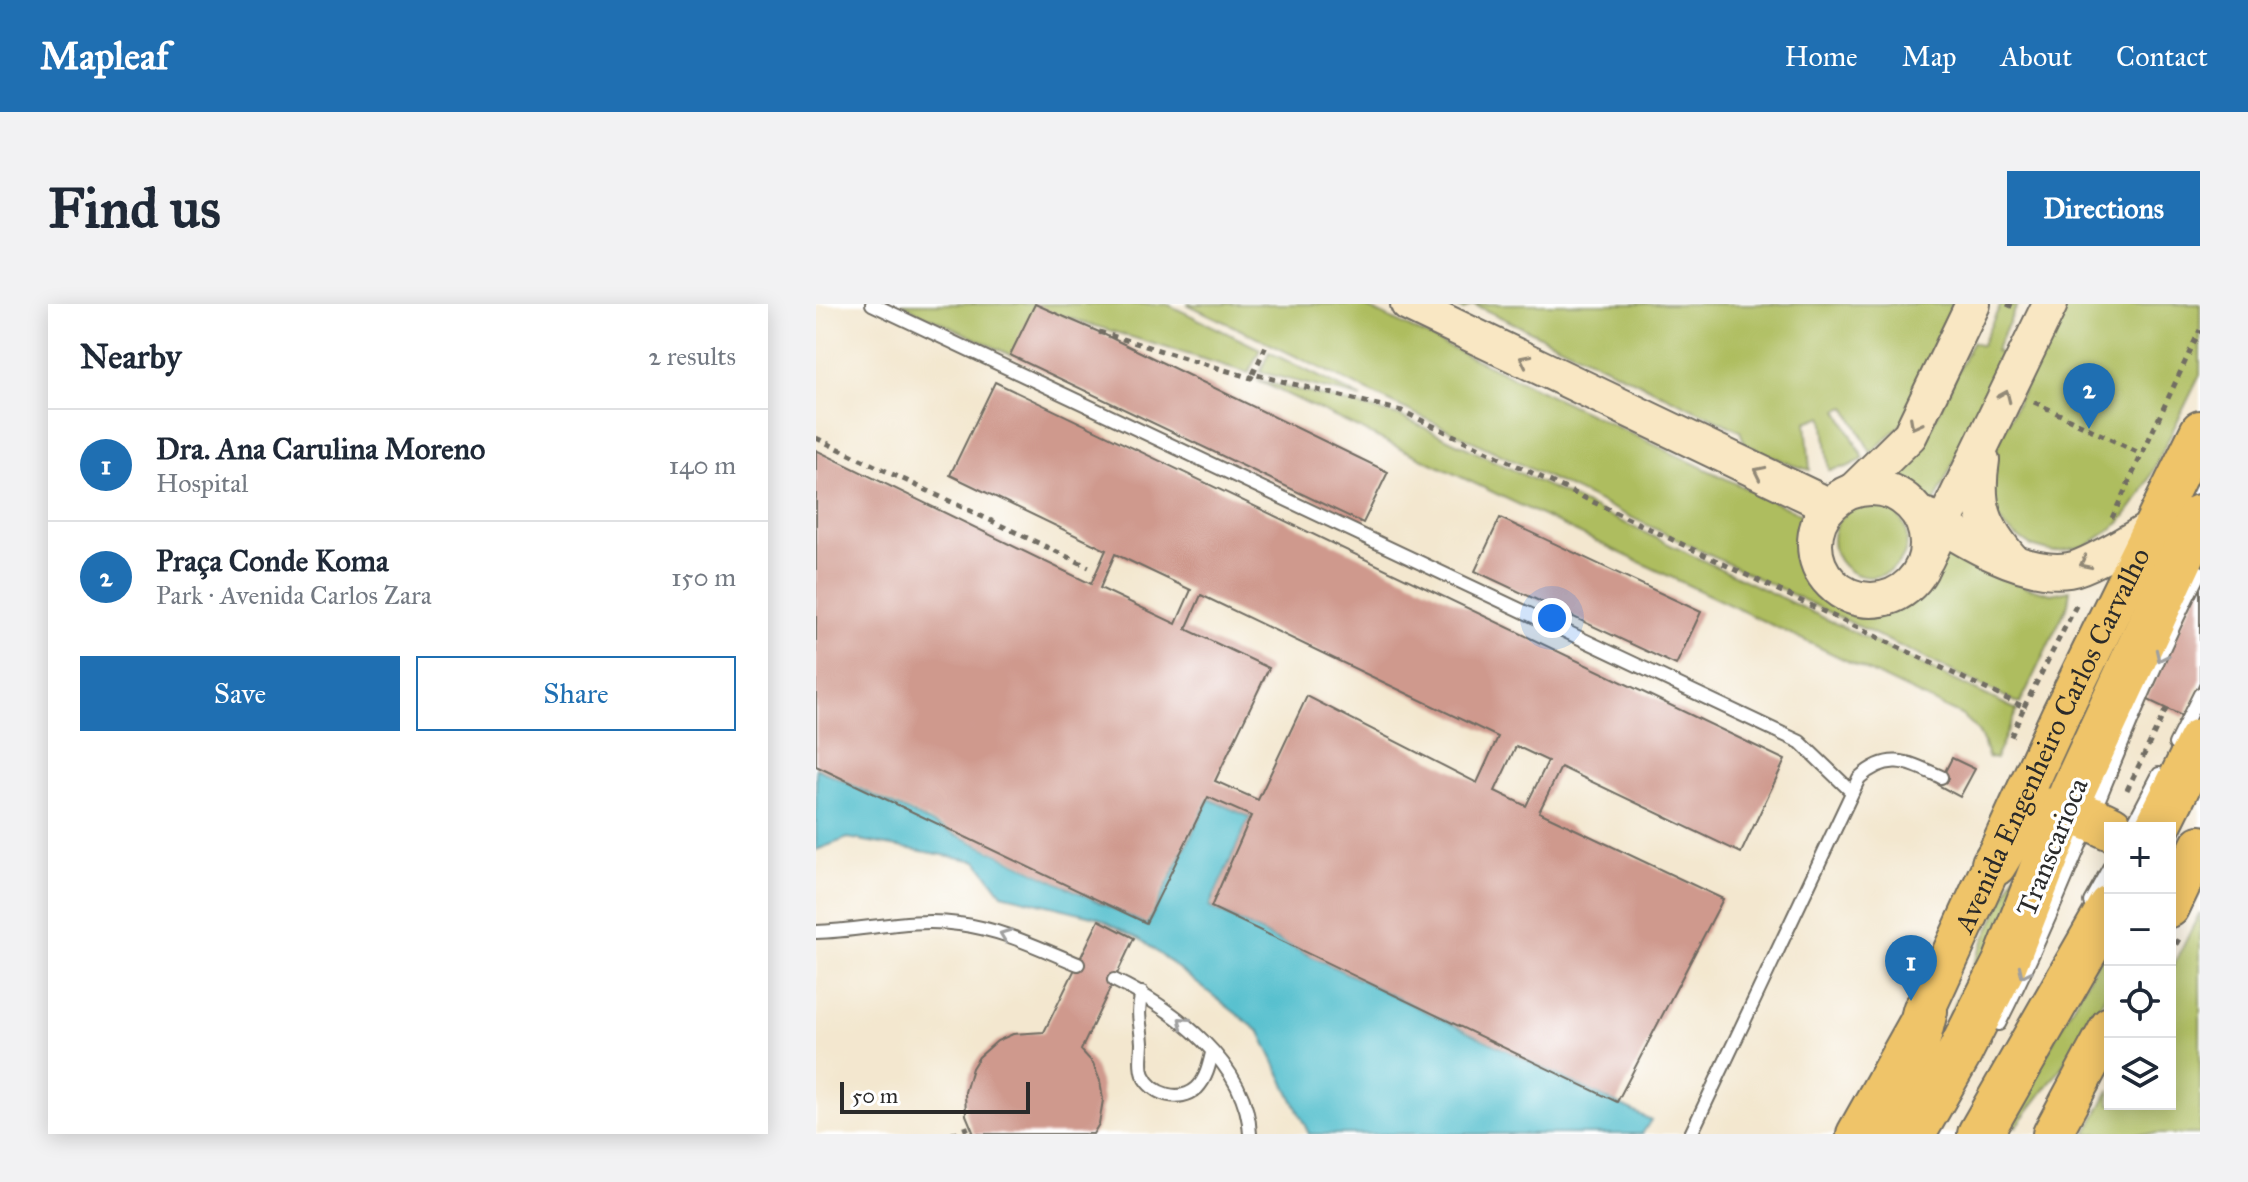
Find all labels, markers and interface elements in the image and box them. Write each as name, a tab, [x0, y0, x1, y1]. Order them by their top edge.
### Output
text: Mapleaf	[40, 33, 169, 79]
text: Home	[1785, 39, 1858, 74]
text: Map	[1902, 39, 1956, 74]
text: About	[2000, 39, 2072, 74]
text: Contact	[2116, 39, 2208, 74]
button: Directions	[2007, 171, 2200, 246]
text: Find us	[48, 174, 221, 242]
text: Nearby	[80, 336, 182, 377]
text: 2 results	[648, 340, 736, 372]
one-way arrow	[1518, 354, 1533, 370]
pin: 2	[2063, 363, 2115, 429]
one-way arrow	[1996, 390, 2012, 405]
one-way arrow	[1909, 416, 1924, 431]
text: Dra. Ana Carulina Moreno	[156, 431, 485, 467]
text: 1	[101, 449, 111, 481]
text: 140 m	[669, 449, 736, 481]
one-way arrow	[1753, 466, 1768, 482]
text: Hospital	[156, 467, 248, 499]
street label: Avenida Engenheiro Carlos Carvalho	[1945, 542, 2157, 939]
text: Praça Conde Koma	[156, 543, 389, 579]
one-way arrow	[2079, 553, 2094, 569]
text: 2	[100, 561, 112, 593]
text: 150 m	[671, 561, 736, 593]
text: Park · Avenida Carlos Zara	[156, 579, 432, 611]
your location	[1532, 598, 1572, 638]
one-way arrow	[2154, 648, 2170, 663]
button: Save	[80, 656, 400, 731]
button: Share	[416, 656, 736, 731]
street label: Transcarioca	[2008, 773, 2096, 921]
map controls	[2104, 822, 2176, 1110]
button: +	[2104, 822, 2176, 894]
button: −	[2104, 894, 2176, 966]
one-way arrow	[999, 928, 1013, 945]
pin: 1	[1885, 935, 1937, 1001]
one-way arrow	[2018, 964, 2034, 978]
button: locate	[2104, 966, 2176, 1038]
one-way arrow	[1178, 1017, 1193, 1032]
button: layers	[2104, 1038, 2176, 1110]
scale bar	[840, 1078, 1030, 1114]
text: 50 m	[852, 1082, 898, 1109]

